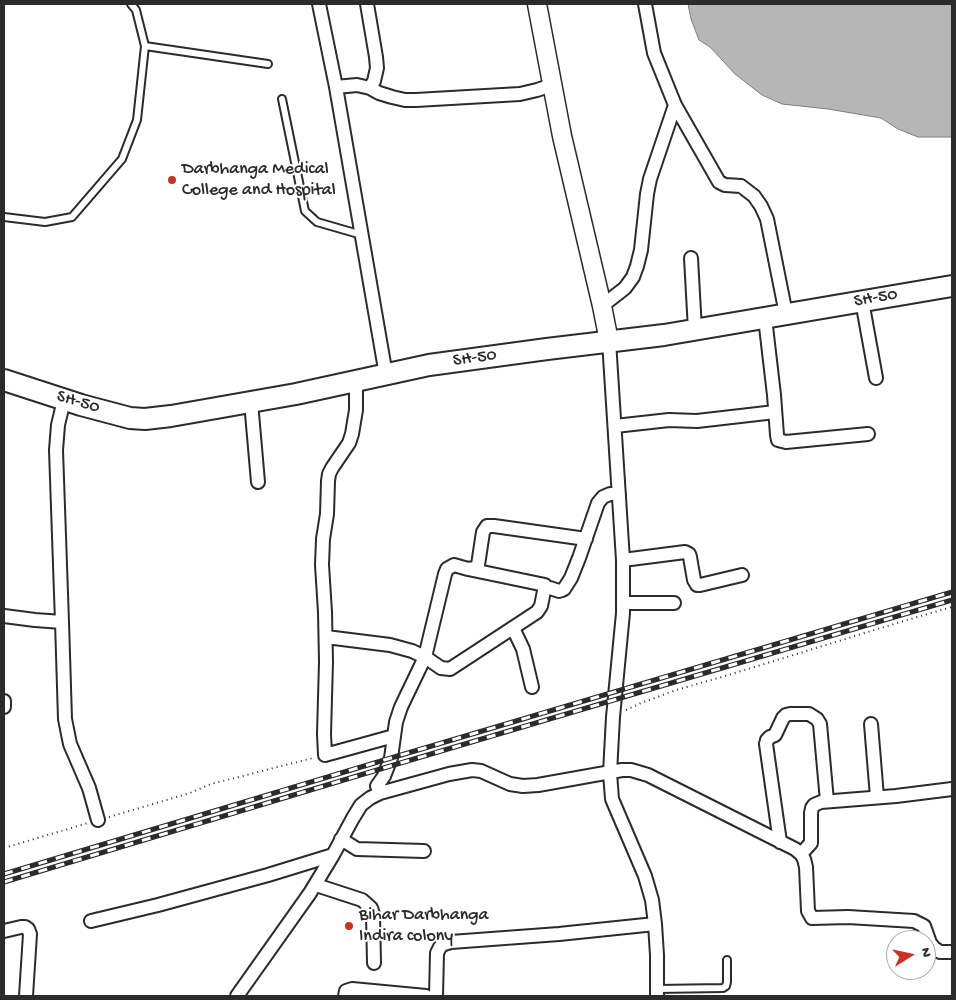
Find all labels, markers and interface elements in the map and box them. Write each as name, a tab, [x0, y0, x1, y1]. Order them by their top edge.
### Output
place label: Darbhanga Medical College and Hospital	[182, 159, 336, 202]
marker: Darbhanga Medical College and Hospital	[166, 174, 178, 186]
street label: SH-50	[852, 285, 900, 313]
street label: SH-50	[452, 345, 498, 373]
street label: SH-50	[54, 387, 102, 419]
place label: Bihar Darbhanga Indira colony	[359, 905, 488, 948]
marker: Bihar Darbhanga Indira colony	[343, 920, 355, 932]
north arrow	[886, 930, 936, 980]
text: N	[916, 946, 934, 958]

